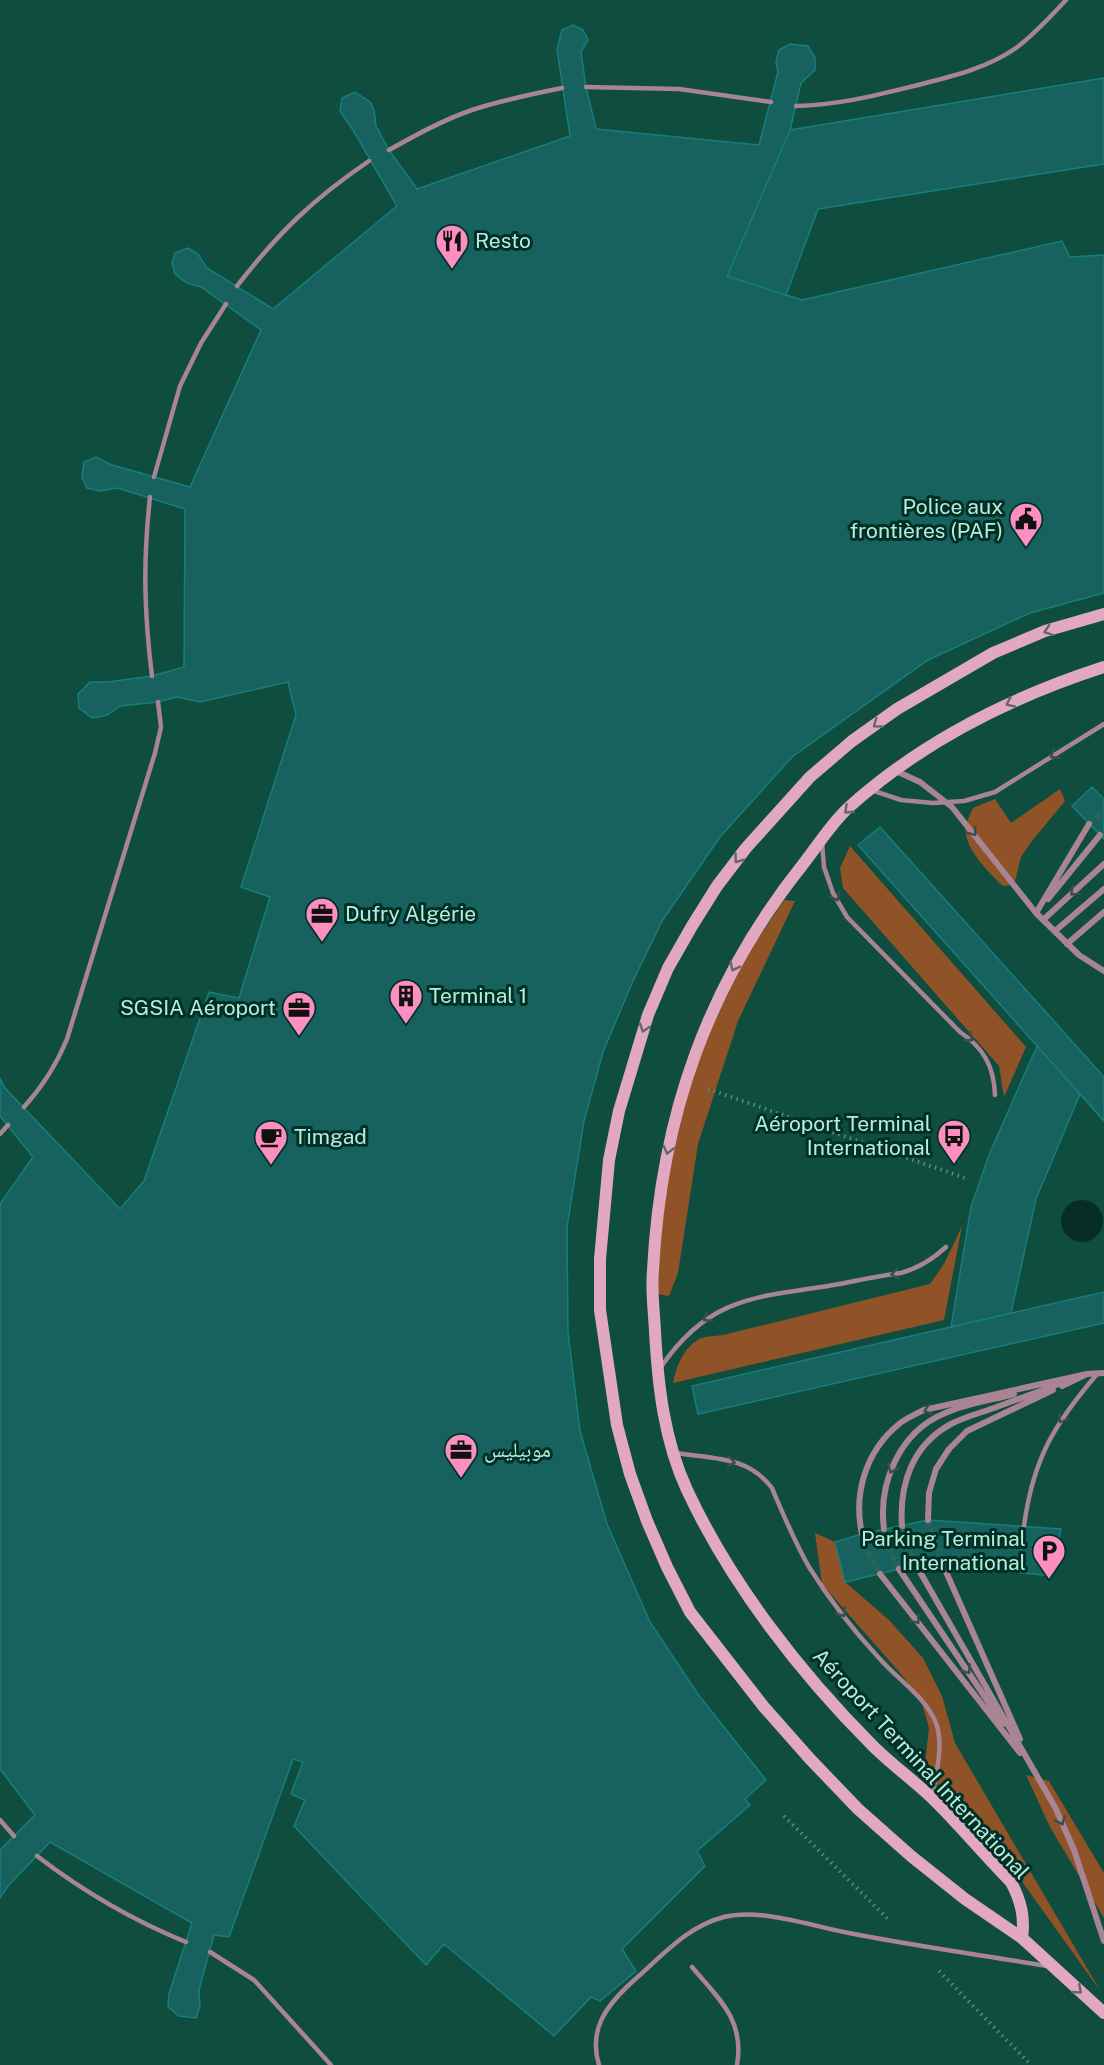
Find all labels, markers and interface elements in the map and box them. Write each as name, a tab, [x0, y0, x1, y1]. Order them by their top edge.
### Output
restaurant icon: Resto	[434, 223, 470, 270]
place label: Resto	[475, 228, 531, 253]
place label: Police aux frontières (PAF)	[850, 494, 1003, 543]
public building icon: Police aux frontières (PAF)	[1008, 501, 1044, 548]
one-way arrow	[1043, 624, 1054, 636]
one-way arrow	[1006, 695, 1017, 707]
one-way arrow	[873, 716, 884, 727]
one-way arrow	[1050, 748, 1061, 759]
one-way arrow	[844, 802, 855, 813]
one-way arrow	[966, 825, 977, 836]
one-way arrow	[734, 852, 745, 863]
one-way arrow	[1070, 885, 1080, 896]
one-way arrow	[829, 890, 840, 901]
office icon: Dufry Algérie	[304, 896, 340, 943]
place label: Dufry Algérie	[345, 901, 476, 926]
one-way arrow	[730, 961, 741, 971]
building icon: Terminal 1	[388, 978, 424, 1025]
place label: Terminal 1	[429, 983, 527, 1008]
office icon: SGSIA Aéroport	[281, 990, 317, 1037]
place label: SGSIA Aéroport	[120, 995, 276, 1020]
one-way arrow	[638, 1022, 651, 1033]
one-way arrow	[962, 1031, 973, 1042]
place label: Aéroport Terminal International	[754, 1111, 931, 1160]
bus stop icon: Aéroport Terminal International	[936, 1118, 972, 1165]
cafe icon: Timgad	[253, 1119, 289, 1166]
place label: Timgad	[294, 1124, 367, 1149]
one-way arrow	[662, 1144, 675, 1154]
one-way arrow	[891, 1267, 900, 1279]
one-way arrow	[703, 1311, 714, 1322]
one-way arrow	[923, 1403, 934, 1415]
one-way arrow	[1058, 1412, 1069, 1423]
office icon: موبيليس	[443, 1432, 479, 1479]
place label: موبيليس	[484, 1437, 551, 1463]
one-way arrow	[726, 1455, 736, 1467]
one-way arrow	[887, 1462, 899, 1473]
place label: Parking Terminal International	[861, 1526, 1026, 1575]
parking icon: Parking Terminal International	[1031, 1533, 1067, 1580]
one-way arrow	[835, 1607, 846, 1618]
one-way arrow	[909, 1614, 920, 1625]
street label: Aéroport Terminal International	[808, 1643, 1035, 1884]
one-way arrow	[960, 1663, 971, 1674]
one-way arrow	[1054, 1815, 1066, 1826]
one-way arrow	[1071, 1983, 1082, 1994]

